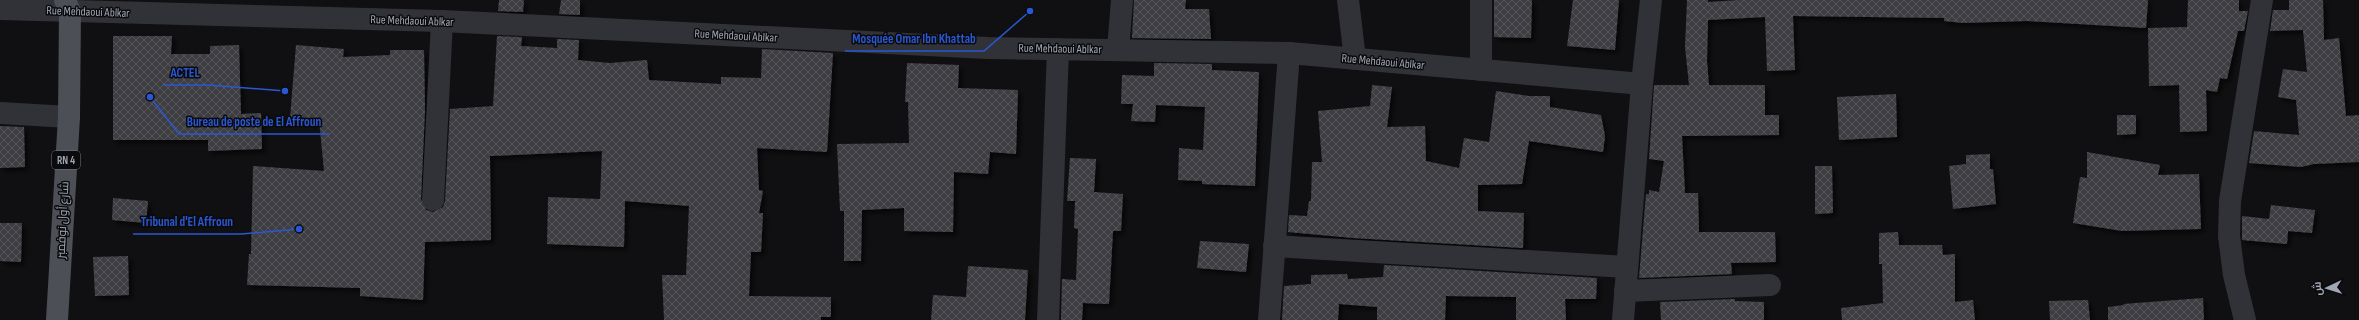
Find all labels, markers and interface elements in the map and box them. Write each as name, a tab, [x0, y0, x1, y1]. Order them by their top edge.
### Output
street label: Rue Mehdaoui Ablkar	[46, 3, 130, 21]
street label: Rue Mehdaoui Ablkar	[370, 12, 454, 30]
street label: Rue Mehdaoui Ablkar	[694, 26, 779, 46]
callout: Mosquée Omar Ibn Khattab	[845, 26, 984, 51]
text: Mosquée Omar Ibn Khattab	[852, 31, 976, 47]
street label: Rue Mehdaoui Ablkar	[1018, 41, 1102, 57]
street label: Rue Mehdaoui Ablkar	[1341, 51, 1426, 73]
callout: ACTEL	[163, 60, 208, 85]
text: ACTEL	[169, 65, 200, 81]
callout: Bureau de poste de El Affroun	[179, 109, 329, 134]
text: Bureau de poste de El Affroun	[187, 114, 321, 130]
road number: RN 4	[52, 151, 80, 169]
street label: شارع أول نوفمبر	[52, 181, 73, 260]
callout: Tribunal d'El Affroun	[133, 209, 241, 234]
text: Tribunal d'El Affroun	[141, 214, 233, 230]
north arrow	[2307, 268, 2347, 308]
text: ش	[2311, 281, 2324, 296]

